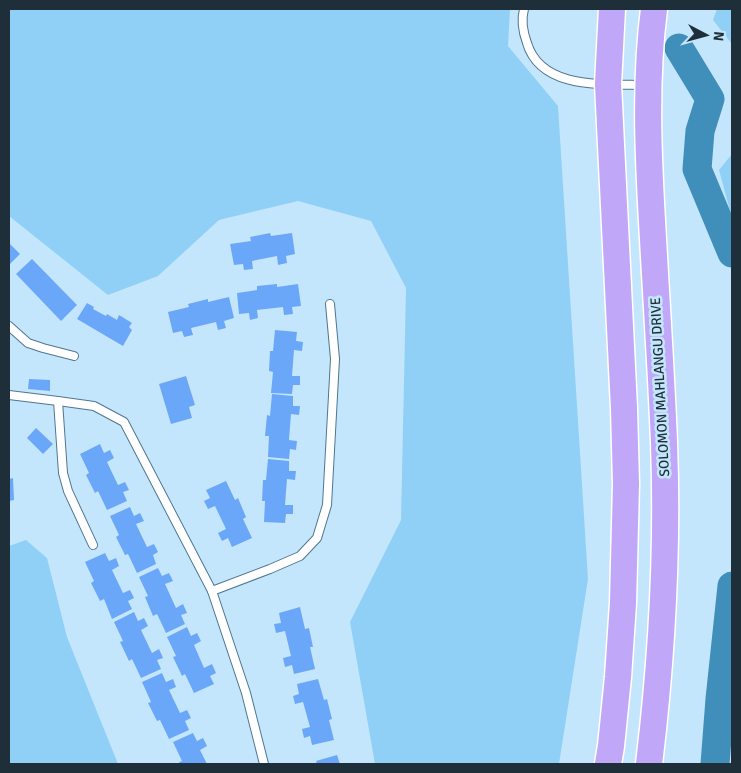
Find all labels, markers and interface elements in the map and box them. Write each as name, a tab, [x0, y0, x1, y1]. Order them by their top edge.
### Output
north arrow	[681, 10, 731, 60]
text: N	[709, 31, 727, 42]
street label: SOLOMON MAHLANGU DRIVE	[647, 297, 673, 477]

